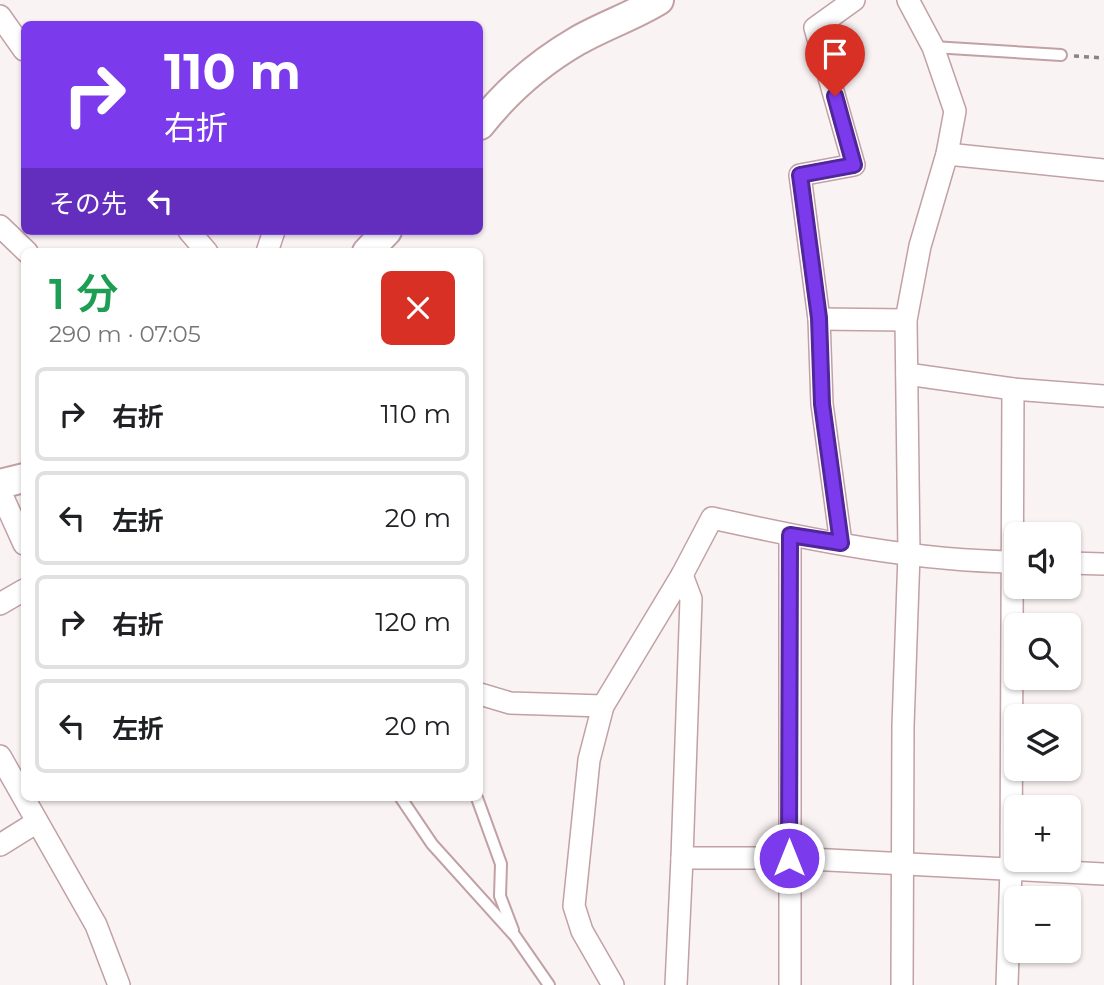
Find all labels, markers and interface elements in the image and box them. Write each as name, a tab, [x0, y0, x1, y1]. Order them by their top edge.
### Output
pin	[805, 24, 865, 96]
icon: arrive	[816, 35, 854, 73]
text: 110 m	[164, 42, 301, 101]
icon: right	[49, 49, 140, 140]
text: 右折	[164, 108, 228, 147]
icon: left	[141, 182, 179, 220]
text: その先	[49, 188, 127, 220]
text: 1 分	[49, 268, 119, 320]
button: close	[381, 271, 455, 345]
text: 290 m · 07:05	[49, 320, 201, 348]
icon: right	[53, 395, 91, 433]
text: 110 m	[381, 398, 451, 430]
text: 右折	[112, 401, 164, 433]
icon: left	[53, 499, 91, 537]
text: 20 m	[385, 502, 451, 534]
text: 左折	[112, 505, 164, 537]
map controls	[1004, 522, 1081, 963]
button: sound	[1004, 522, 1081, 599]
icon: right	[53, 603, 91, 641]
text: 120 m	[375, 606, 451, 638]
text: 右折	[112, 609, 164, 641]
button: search	[1004, 613, 1081, 690]
button: layers	[1004, 704, 1081, 781]
icon: left	[53, 707, 91, 745]
text: 20 m	[385, 710, 451, 742]
text: 左折	[112, 713, 164, 745]
button: +	[1004, 795, 1081, 872]
position arrow	[752, 821, 826, 895]
button: −	[1004, 886, 1081, 963]

